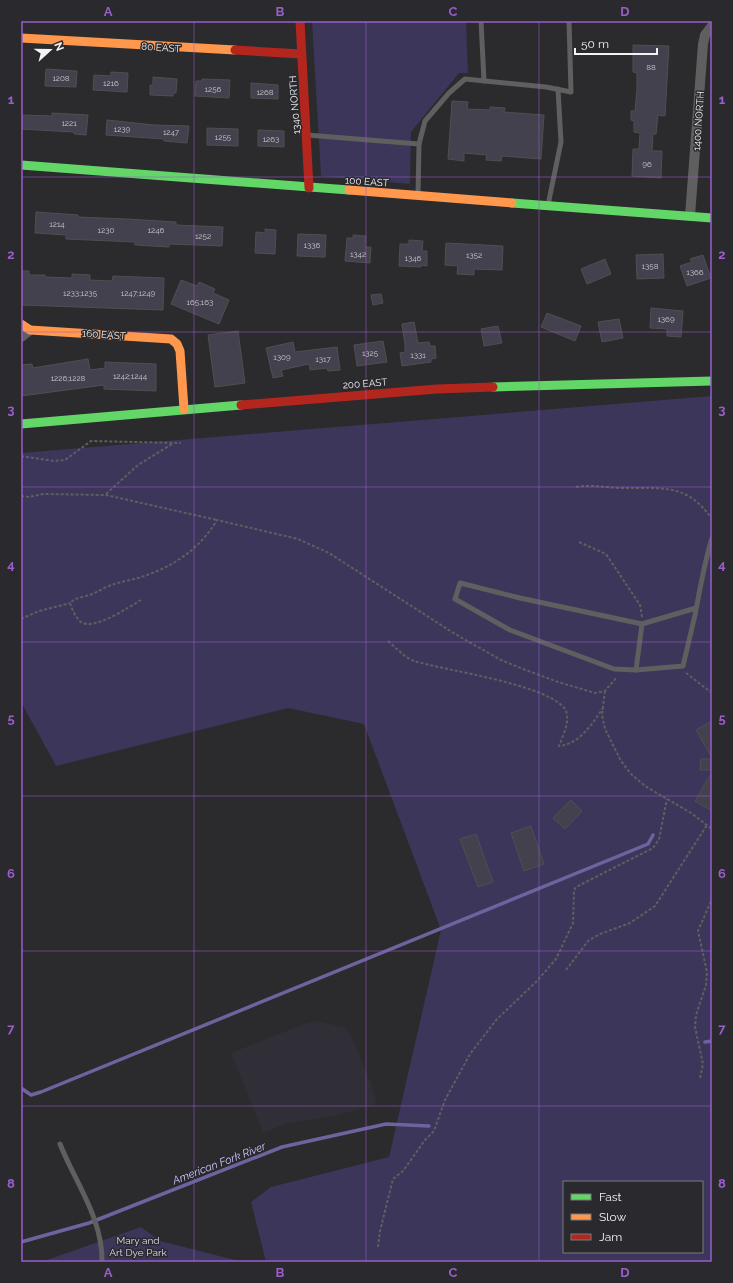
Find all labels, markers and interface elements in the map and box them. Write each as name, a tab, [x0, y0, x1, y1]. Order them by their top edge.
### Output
text: A	[104, 4, 113, 19]
text: B	[276, 4, 285, 19]
text: C	[449, 4, 458, 19]
text: D	[620, 4, 630, 19]
north arrow	[30, 30, 70, 70]
scale bar	[575, 30, 657, 56]
text: 50 m	[581, 37, 609, 51]
text: N	[51, 40, 66, 53]
street label: 80 EAST	[141, 41, 181, 54]
house number: 88	[646, 62, 656, 72]
house number: 1208	[52, 73, 70, 83]
street label: 1340 NORTH	[287, 75, 302, 135]
house number: 1216	[103, 78, 119, 88]
house number: 1256	[205, 84, 222, 94]
house number: 1268	[256, 87, 274, 97]
street label: 1400 NORTH	[691, 91, 706, 151]
text: 1	[8, 92, 15, 107]
text: 1	[719, 92, 726, 107]
house number: 1221	[61, 118, 77, 128]
house number: 1239	[114, 124, 131, 134]
house number: 1247	[163, 127, 180, 137]
house number: 1255	[215, 132, 232, 142]
house number: 1263	[263, 134, 279, 144]
house number: 96	[642, 159, 652, 169]
street label: 100 EAST	[345, 174, 389, 189]
house number: 1214	[49, 219, 65, 229]
house number: 1230	[98, 225, 114, 235]
house number: 1246	[148, 225, 165, 235]
house number: 1252	[195, 231, 211, 241]
house number: 1336	[304, 240, 321, 250]
text: 2	[7, 247, 15, 262]
text: 2	[718, 247, 726, 262]
house number: 1342	[350, 249, 366, 259]
house number: 1352	[466, 250, 482, 260]
house number: 1346	[405, 253, 422, 263]
house number: 1358	[642, 261, 659, 271]
house number: 1366	[686, 267, 704, 277]
house number: 1233;1235	[63, 288, 98, 298]
house number: 1247;1249	[121, 288, 156, 298]
house number: 165;163	[187, 297, 213, 307]
house number: 1369	[657, 314, 675, 324]
street label: 160 EAST	[82, 327, 126, 342]
house number: 1325	[362, 348, 379, 358]
house number: 1331	[410, 350, 426, 360]
house number: 1309	[273, 352, 291, 362]
house number: 1317	[315, 354, 331, 364]
house number: 1242;1244	[113, 371, 148, 381]
house number: 1226;1228	[51, 373, 86, 383]
street label: 200 EAST	[342, 376, 388, 391]
text: 3	[7, 402, 15, 417]
text: 3	[718, 402, 726, 417]
text: 4	[7, 557, 15, 572]
text: 4	[718, 557, 726, 572]
text: 5	[7, 711, 15, 726]
text: 5	[718, 711, 726, 726]
text: 6	[7, 866, 15, 881]
text: 6	[718, 866, 726, 881]
text: 7	[7, 1021, 15, 1036]
text: 7	[718, 1021, 726, 1036]
water label: American Fork River	[170, 1139, 269, 1188]
text: 8	[7, 1176, 15, 1191]
text: 8	[718, 1176, 726, 1191]
legend	[563, 1181, 703, 1253]
text: Fast	[599, 1190, 622, 1204]
text: Slow	[599, 1210, 626, 1224]
text: Jam	[599, 1230, 622, 1244]
park label: Mary and Art Dye Park	[109, 1235, 167, 1258]
text: A	[104, 1265, 113, 1280]
text: B	[276, 1265, 285, 1280]
text: C	[449, 1265, 458, 1280]
text: D	[620, 1265, 630, 1280]

